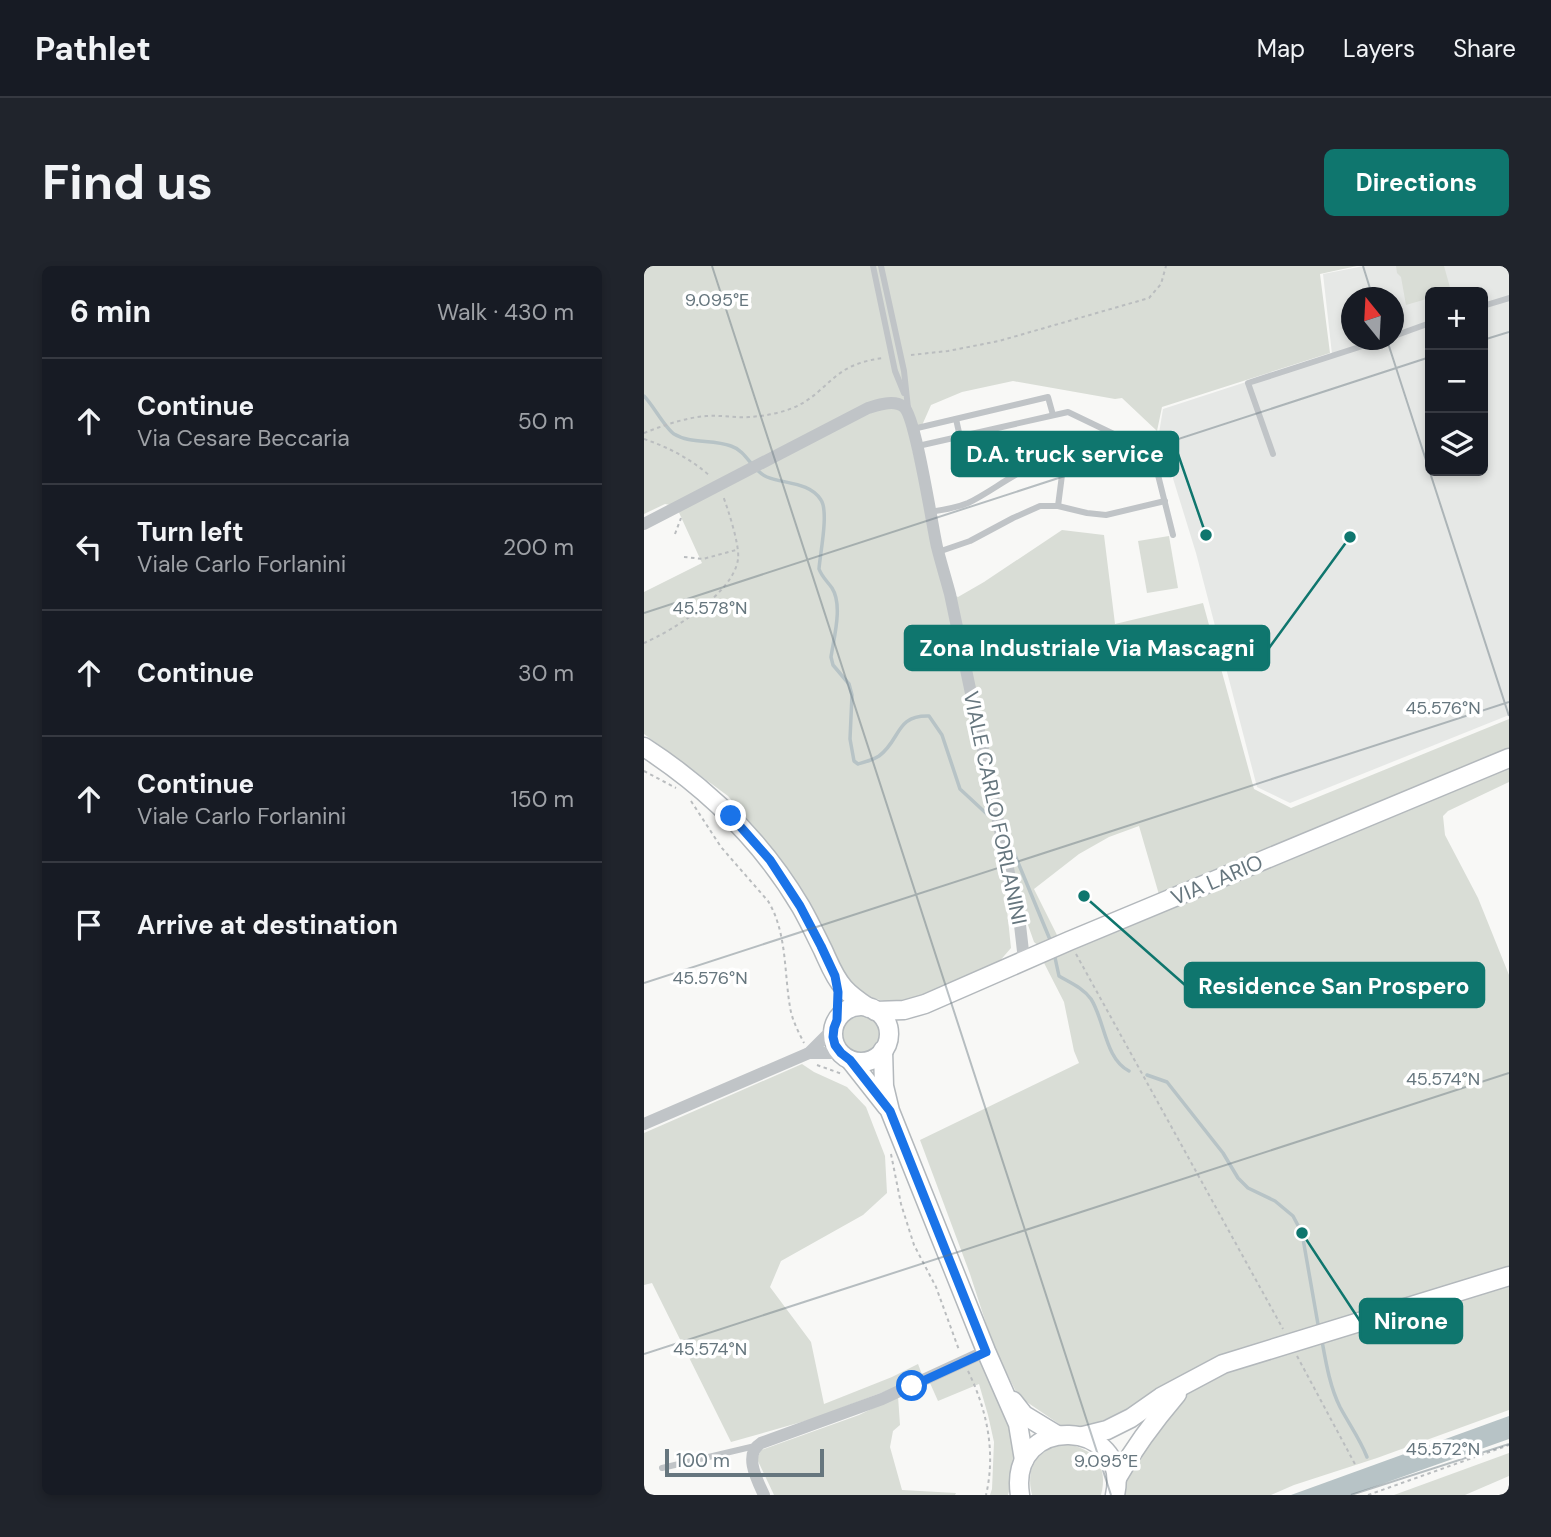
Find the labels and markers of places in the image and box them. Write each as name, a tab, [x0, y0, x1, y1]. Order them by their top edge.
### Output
callout: D.A. truck service	[952, 432, 1178, 476]
callout: Zona Industriale Via Mascagni	[905, 626, 1269, 670]
callout: Residence San Prospero	[1185, 963, 1484, 1007]
callout: Nirone	[1360, 1299, 1462, 1343]

